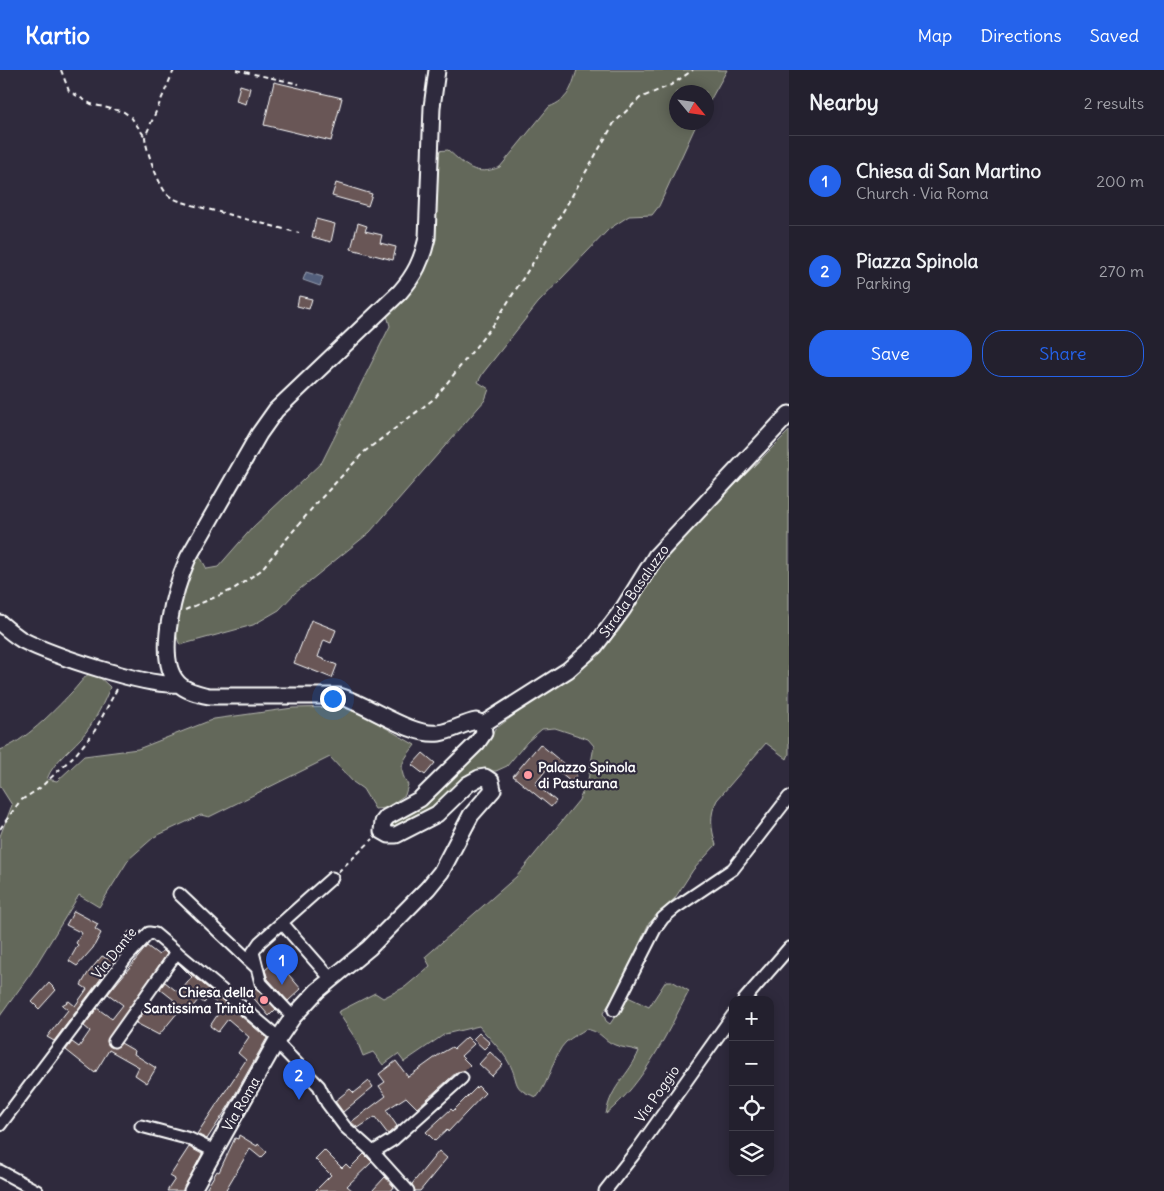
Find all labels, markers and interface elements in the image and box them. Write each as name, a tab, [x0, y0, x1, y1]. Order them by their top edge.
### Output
text: Kartio	[25, 20, 90, 50]
text: Map	[917, 24, 952, 47]
text: Directions	[980, 24, 1062, 47]
text: Saved	[1090, 24, 1139, 47]
north arrow	[669, 85, 714, 130]
text: Nearby	[809, 89, 879, 116]
text: 2 results	[1084, 93, 1144, 113]
text: Chiesa di San Martino	[856, 159, 1041, 183]
text: 1	[822, 171, 828, 191]
text: 200 m	[1096, 171, 1144, 191]
text: Church · Via Roma	[856, 183, 989, 203]
text: Piazza Spinola	[856, 249, 978, 273]
text: 2	[821, 261, 829, 281]
text: 270 m	[1099, 261, 1144, 281]
text: Parking	[856, 273, 911, 293]
button: Save	[809, 330, 972, 377]
button: Share	[982, 330, 1144, 377]
street label: Strada Basaluzzo	[595, 541, 673, 641]
your location	[320, 686, 346, 712]
place label: Palazzo Spinola di Pasturana	[538, 758, 636, 792]
marker: Palazzo Spinola di Pasturana	[522, 769, 534, 781]
street label: Via Dante	[88, 924, 140, 982]
pin: 1	[266, 944, 298, 985]
place label: Chiesa della Santissima Trinità	[144, 983, 254, 1017]
marker: Chiesa della Santissima Trinità	[258, 994, 270, 1006]
map controls	[729, 996, 774, 1176]
button: +	[729, 996, 774, 1041]
button: −	[729, 1041, 774, 1086]
pin: 2	[283, 1059, 315, 1100]
street label: Via Poggio	[631, 1062, 683, 1126]
street label: Via Roma	[218, 1073, 264, 1135]
button: locate	[729, 1086, 774, 1131]
button: layers	[729, 1131, 774, 1176]

